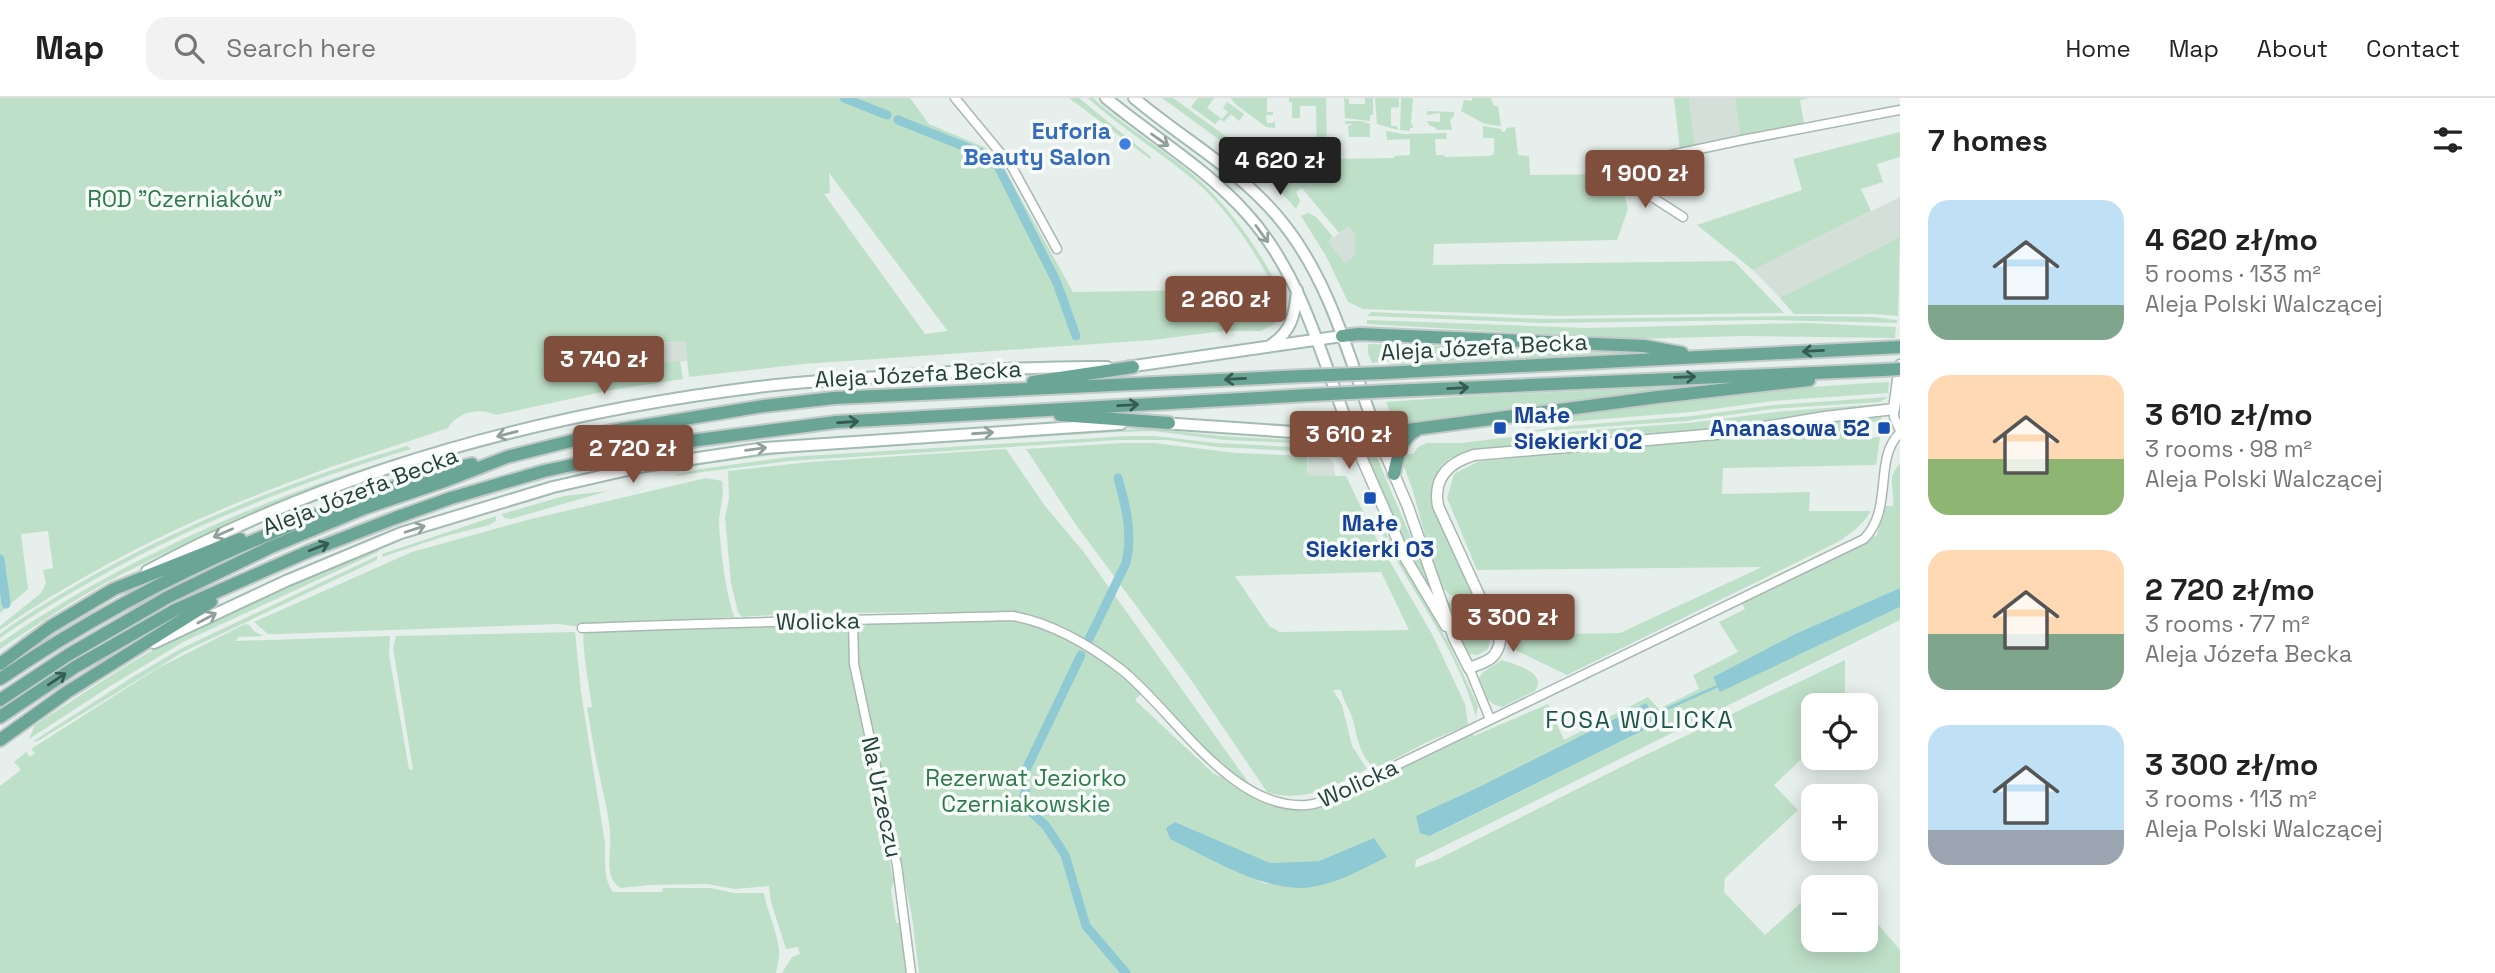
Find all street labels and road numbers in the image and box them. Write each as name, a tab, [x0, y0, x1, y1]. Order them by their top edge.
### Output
street label: Aleja Józefa Becka	[1380, 327, 1588, 367]
street label: Aleja Józefa Becka	[814, 354, 1022, 394]
street label: Aleja Józefa Becka	[258, 440, 462, 542]
street label: Wolicka	[776, 605, 860, 637]
street label: Na Urzeczu	[855, 734, 909, 860]
street label: Wolicka	[1313, 752, 1403, 814]

